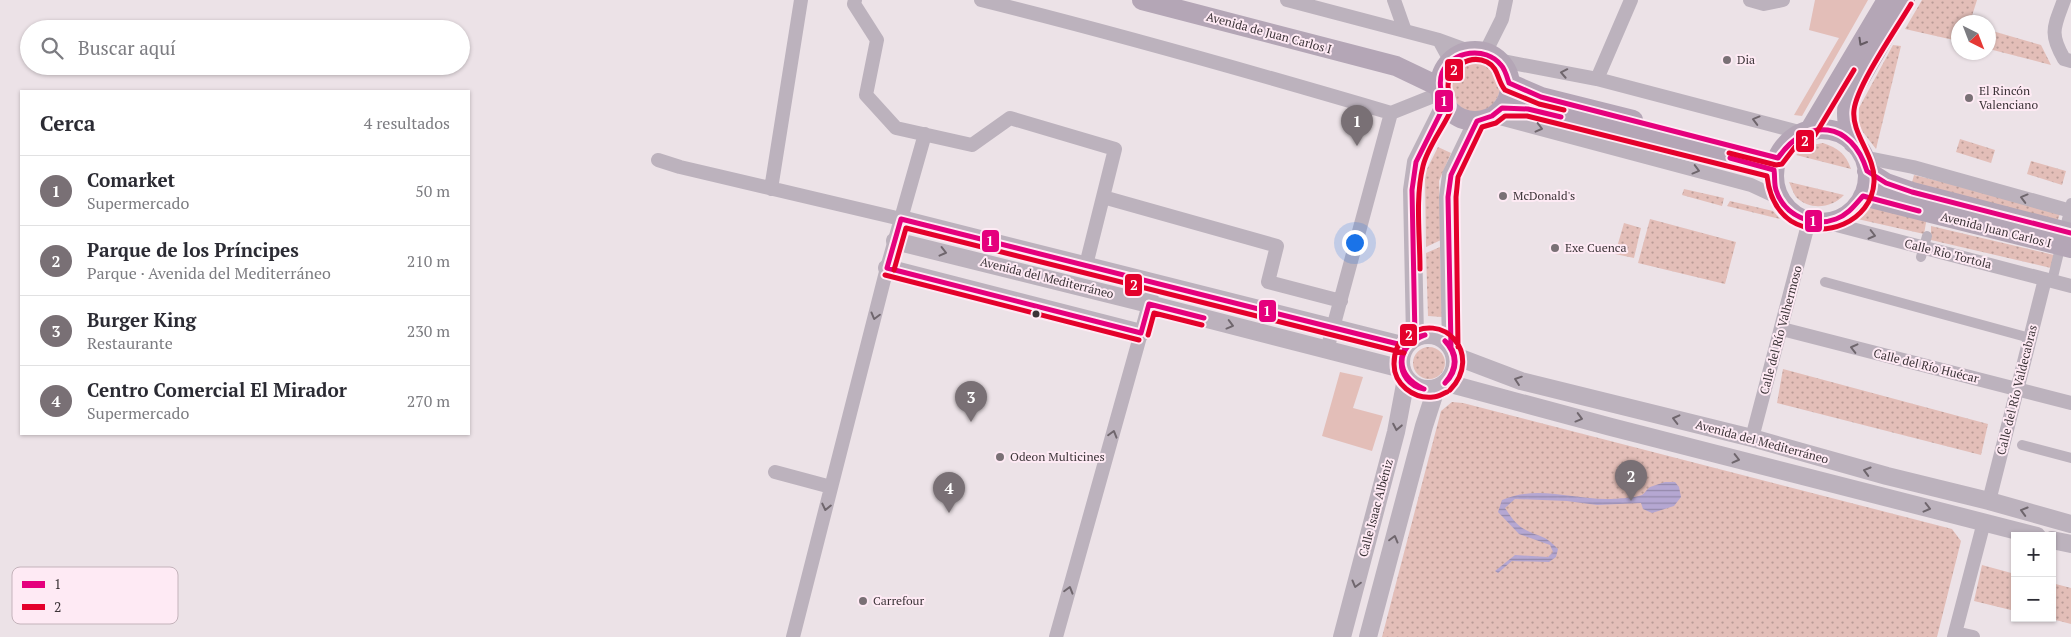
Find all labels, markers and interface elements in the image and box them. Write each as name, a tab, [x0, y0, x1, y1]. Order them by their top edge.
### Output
street label: Avenida de Juan Carlos I	[1205, 9, 1334, 56]
north arrow	[1951, 15, 1996, 60]
search box	[20, 20, 470, 75]
icon: search	[38, 34, 66, 62]
text: Buscar aquí	[78, 35, 176, 60]
one-way arrow	[1859, 37, 1869, 46]
place label: Dia	[1737, 52, 1755, 67]
marker: Dia	[1721, 54, 1733, 66]
line badge: 2	[1444, 58, 1464, 82]
text: 2	[1450, 60, 1458, 79]
one-way arrow	[1560, 68, 1569, 78]
place label: El Rincón Valenciano	[1979, 83, 2038, 112]
line badge: 1	[1434, 89, 1454, 113]
text: 1	[1440, 91, 1448, 110]
marker: El Rincón Valenciano	[1963, 92, 1975, 104]
pin: 1	[1341, 105, 1373, 146]
text: Cerca	[40, 109, 95, 137]
text: 4 resultados	[364, 112, 450, 134]
one-way arrow	[1752, 116, 1760, 126]
one-way arrow	[1535, 122, 1544, 133]
line badge: 2	[1795, 129, 1815, 153]
text: 2	[1801, 131, 1809, 150]
one-way arrow	[1692, 164, 1700, 174]
text: Comarket	[87, 167, 175, 192]
text: 1	[51, 180, 61, 202]
text: 50 m	[415, 180, 450, 202]
place label: McDonald's	[1513, 188, 1575, 203]
marker: McDonald's	[1497, 190, 1509, 202]
text: Supermercado	[87, 192, 189, 214]
one-way arrow	[2020, 193, 2029, 203]
street label: Avenida Juan Carlos I	[1939, 208, 2053, 251]
line badge: 1	[1804, 209, 1823, 233]
text: 1	[1809, 211, 1817, 230]
line badge: 1	[981, 229, 1000, 253]
one-way arrow	[1868, 229, 1876, 239]
your location	[1342, 230, 1368, 256]
text: 1	[986, 231, 994, 250]
street label: Calle Rio Tortola	[1903, 235, 1993, 272]
text: Parque de los Príncipes	[87, 237, 299, 262]
place label: Exe Cuenca	[1565, 240, 1626, 255]
marker: Exe Cuenca	[1549, 242, 1561, 254]
one-way arrow	[938, 247, 946, 257]
text: 2	[51, 250, 61, 272]
text: 210 m	[407, 250, 450, 272]
street label: Avenida del Mediterráneo	[979, 254, 1116, 301]
text: Parque · Avenida del Mediterráneo	[87, 262, 331, 284]
street label: Calle del Río Valhermoso	[1756, 263, 1805, 396]
line badge: 2	[1124, 273, 1143, 297]
text: 2	[1130, 275, 1138, 294]
line badge: 1	[1258, 299, 1277, 323]
text: 1	[1263, 301, 1271, 320]
text: Burger King	[87, 307, 196, 332]
unlabelled marker	[1031, 309, 1041, 319]
one-way arrow	[870, 311, 881, 320]
one-way arrow	[1225, 319, 1234, 330]
text: 3	[51, 320, 61, 342]
text: 230 m	[407, 320, 450, 342]
line badge: 2	[1399, 323, 1418, 347]
street label: Calle del Río Valdecabras	[1993, 323, 2040, 456]
text: 2	[1405, 325, 1413, 344]
text: Restaurante	[87, 332, 173, 354]
one-way arrow	[1850, 343, 1859, 354]
street label: Calle del Río Huécar	[1872, 345, 1981, 386]
one-way arrow	[1515, 376, 1523, 386]
text: Centro Comercial El Mirador	[87, 377, 347, 402]
pin: 3	[955, 381, 987, 422]
text: 4	[51, 390, 61, 412]
text: 270 m	[407, 390, 450, 412]
text: Supermercado	[87, 402, 189, 424]
one-way arrow	[1574, 412, 1583, 423]
one-way arrow	[1672, 414, 1681, 425]
street label: Avenida del Mediterráneo	[1694, 417, 1831, 467]
one-way arrow	[1392, 422, 1403, 431]
one-way arrow	[1107, 430, 1117, 438]
place label: Odeon Multicines	[1010, 449, 1105, 464]
marker: Odeon Multicines	[994, 451, 1006, 463]
one-way arrow	[1731, 453, 1740, 464]
street label: Calle Isaac Albéniz	[1355, 457, 1396, 558]
pin: 2	[1615, 460, 1647, 501]
one-way arrow	[1863, 466, 1871, 476]
pin: 4	[933, 472, 965, 513]
one-way arrow	[1923, 502, 1932, 513]
one-way arrow	[821, 503, 832, 511]
one-way arrow	[2020, 506, 2029, 516]
map controls	[2011, 532, 2056, 622]
button: +	[2011, 532, 2056, 577]
one-way arrow	[1388, 535, 1399, 544]
legend	[12, 567, 178, 624]
text: 1	[54, 574, 61, 593]
button: −	[2011, 577, 2056, 622]
one-way arrow	[1351, 579, 1362, 588]
one-way arrow	[1063, 586, 1074, 594]
place label: Carrefour	[873, 593, 924, 608]
marker: Carrefour	[857, 595, 869, 607]
text: 2	[54, 597, 61, 616]

